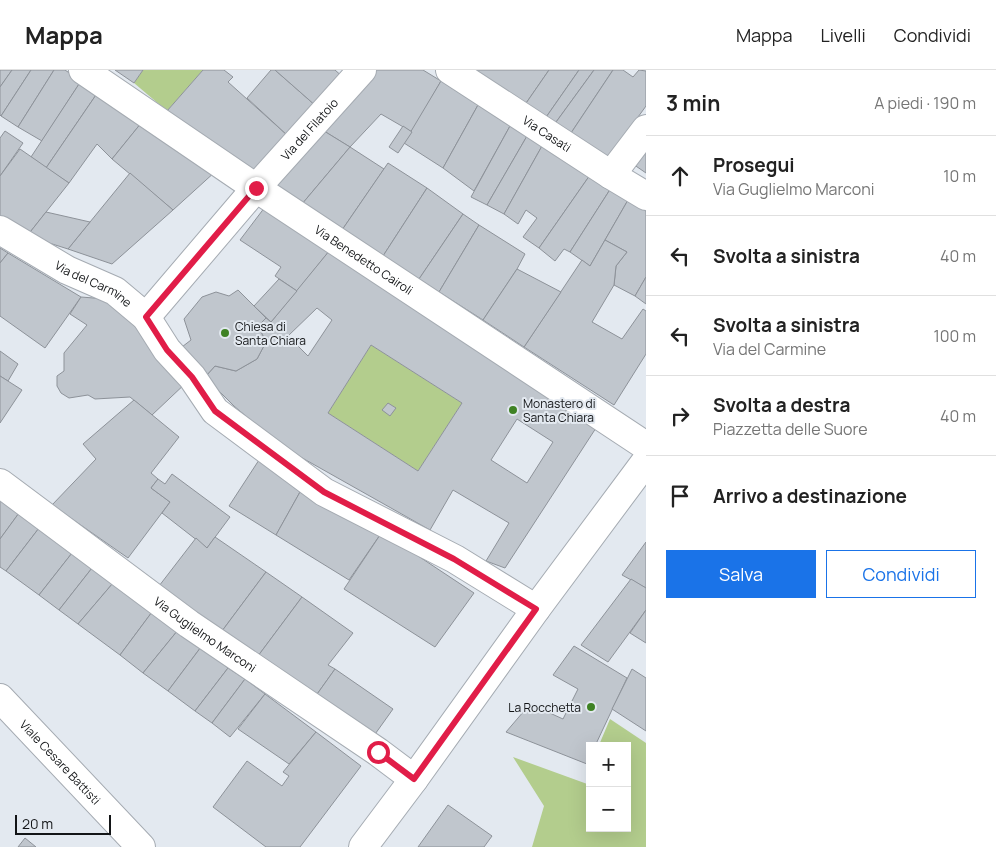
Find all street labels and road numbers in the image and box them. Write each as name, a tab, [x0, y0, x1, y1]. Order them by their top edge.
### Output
street label: Via del Filatoio	[277, 94, 342, 164]
street label: Via Casati	[520, 111, 575, 155]
street label: Via Benedetto Cairoli	[312, 221, 417, 298]
street label: Via del Carmine	[52, 256, 136, 310]
street label: Via Guglielmo Marconi	[151, 592, 260, 676]
street label: Viale Cesare Battisti	[16, 716, 105, 808]

